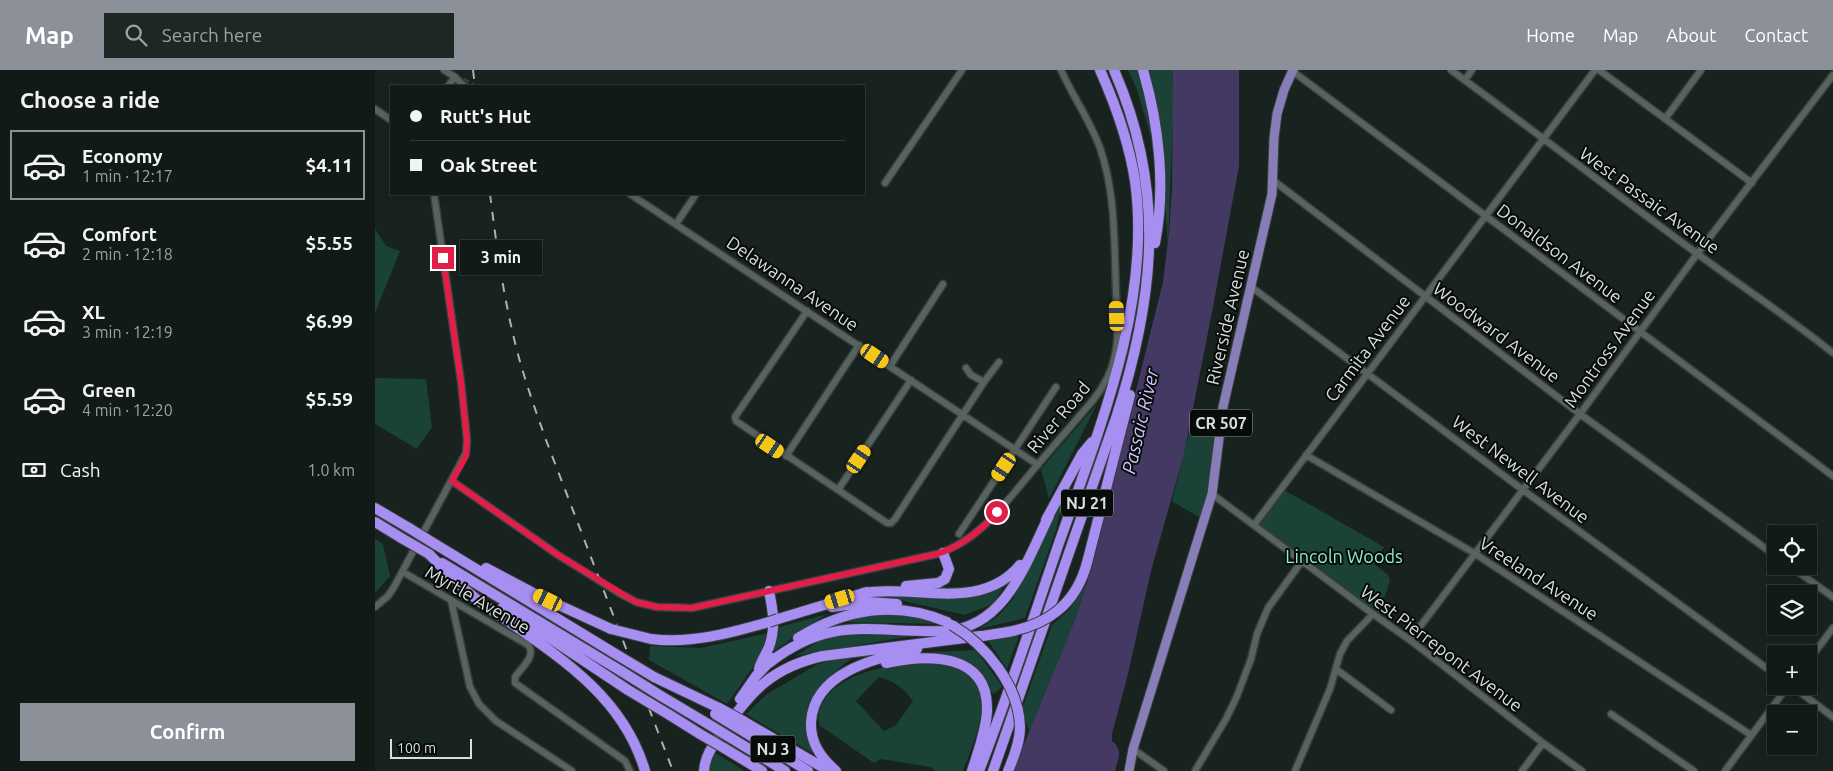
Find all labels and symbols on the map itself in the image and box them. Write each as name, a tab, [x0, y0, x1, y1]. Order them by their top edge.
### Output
street label: West Passaic Avenue	[1576, 143, 1724, 257]
street label: Donaldson Avenue	[1494, 199, 1626, 307]
street label: Delawanna Avenue	[723, 232, 863, 334]
callout: 3 min	[461, 240, 543, 276]
route end	[432, 247, 454, 269]
street label: Riverside Avenue	[1202, 247, 1252, 387]
street label: Woodward Avenue	[1430, 278, 1564, 386]
street label: Montross Avenue	[1559, 285, 1659, 411]
street label: Carmita Avenue	[1320, 291, 1414, 405]
car	[1108, 301, 1125, 331]
car	[858, 341, 891, 371]
water label: Passaic River	[1117, 365, 1163, 476]
street label: River Road	[1022, 377, 1094, 457]
road number: CR 507	[1190, 409, 1252, 436]
street label: West Newell Avenue	[1449, 411, 1593, 527]
car	[753, 431, 786, 461]
car	[844, 442, 873, 476]
car	[989, 450, 1018, 484]
road number: NJ 21	[1061, 489, 1113, 516]
route start	[986, 501, 1008, 523]
street label: Vreeland Avenue	[1476, 532, 1602, 624]
park label: Lincoln Woods	[1285, 546, 1403, 566]
street label: Myrtle Avenue	[422, 561, 534, 637]
street label: West Pierrepont Avenue	[1357, 581, 1527, 715]
car	[531, 587, 564, 613]
car	[823, 587, 856, 611]
scale bar	[390, 736, 473, 759]
road number: NJ 3	[751, 736, 795, 762]

